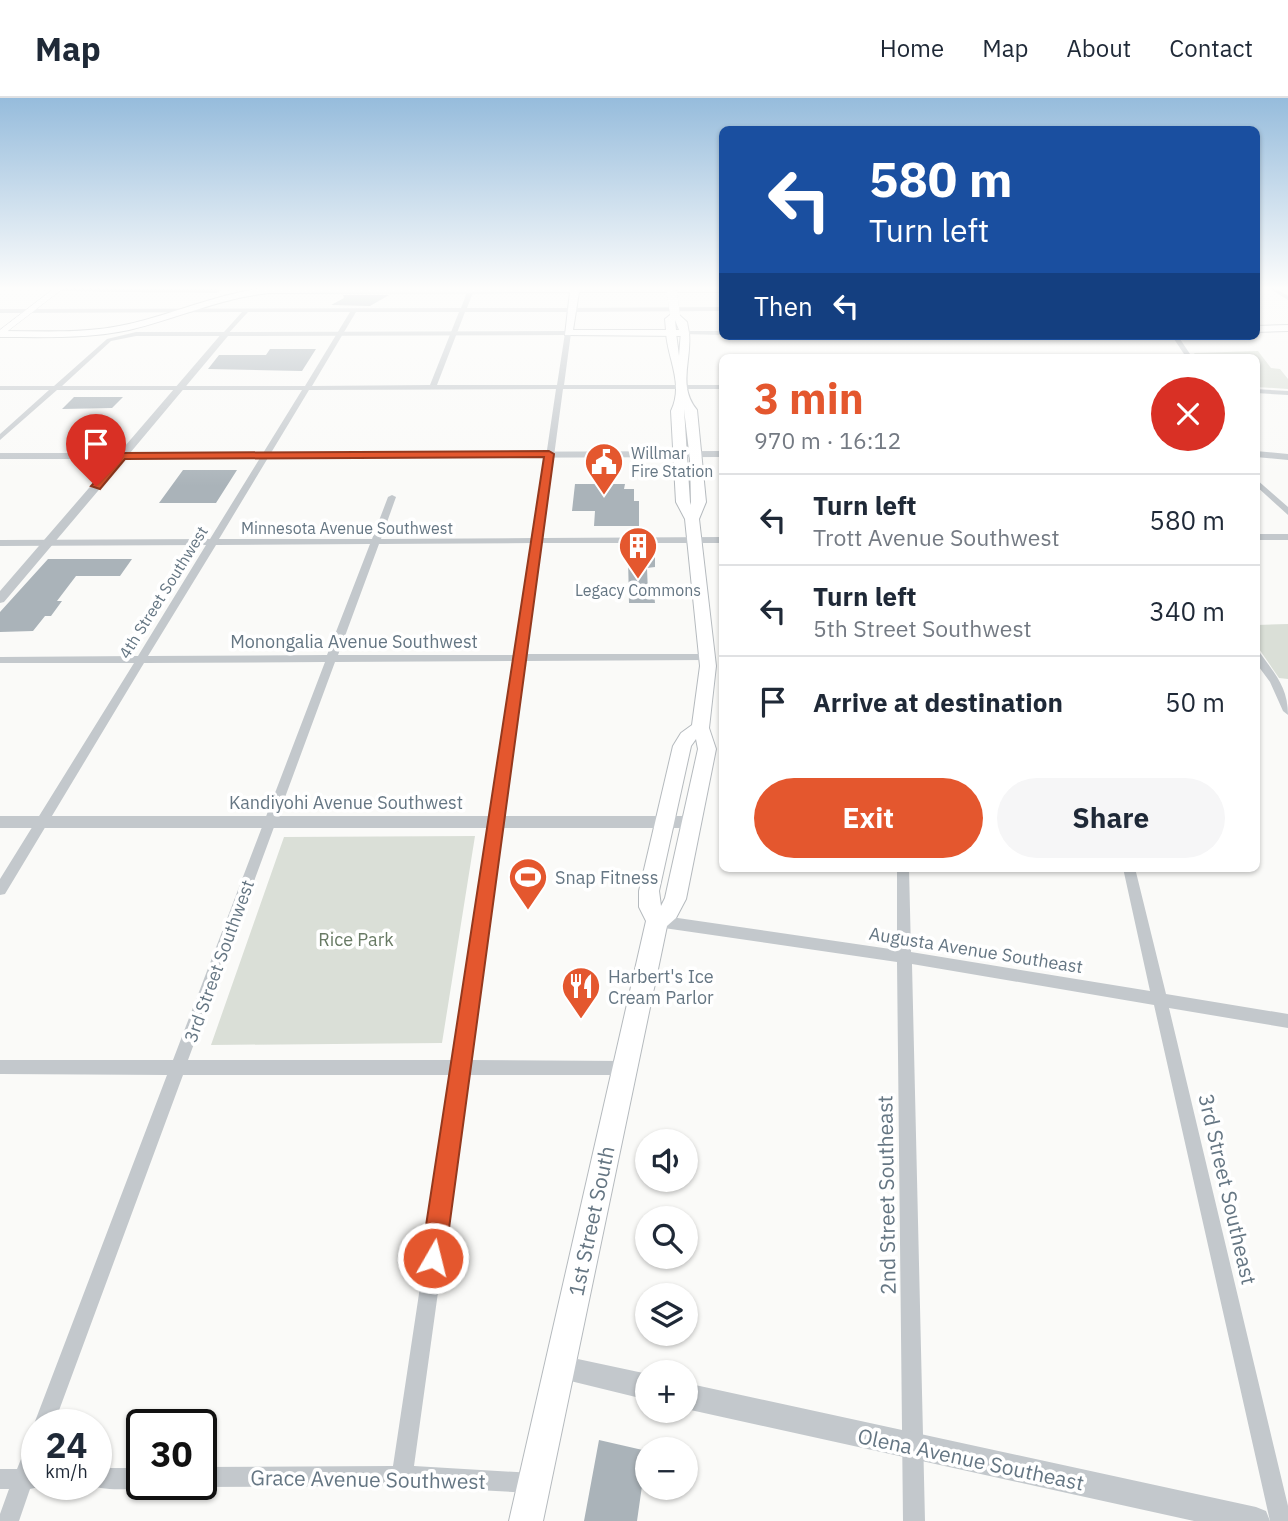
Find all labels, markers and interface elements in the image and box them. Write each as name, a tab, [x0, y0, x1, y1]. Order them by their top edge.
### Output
text: Map	[35, 27, 101, 70]
text: Home	[880, 32, 944, 64]
text: Map	[982, 32, 1028, 64]
text: About	[1066, 32, 1131, 64]
text: Contact	[1169, 32, 1253, 64]
text: 580 m	[869, 147, 1013, 210]
icon: left	[754, 154, 845, 245]
text: Turn left	[869, 209, 989, 251]
icon: left	[827, 287, 865, 325]
text: Then	[754, 289, 813, 323]
text: 3 min	[754, 371, 864, 426]
button: close	[1151, 377, 1225, 451]
pin	[66, 414, 126, 486]
icon: arrive	[77, 425, 115, 463]
text: 970 m · 16:12	[754, 425, 901, 455]
public building icon: Willmar Fire Station	[583, 441, 625, 496]
place label: Willmar Fire Station	[631, 443, 713, 481]
text: Turn left	[813, 488, 916, 522]
icon: left	[754, 501, 792, 539]
text: 580 m	[1149, 503, 1225, 537]
street label: Minnesota Avenue Southwest	[241, 518, 453, 538]
street label: 4th Street Southwest	[114, 522, 212, 662]
text: Trott Avenue Southwest	[813, 522, 1060, 552]
building icon: Legacy Commons	[617, 525, 659, 580]
text: Turn left	[813, 579, 916, 613]
place label: Legacy Commons	[575, 580, 701, 600]
icon: left	[754, 592, 792, 630]
text: 340 m	[1149, 594, 1225, 628]
text: 5th Street Southwest	[813, 613, 1032, 643]
street label: Monongalia Avenue Southwest	[230, 630, 478, 653]
icon: arrive	[754, 683, 792, 721]
text: Arrive at destination	[813, 685, 1063, 719]
text: 50 m	[1165, 685, 1225, 719]
button: Exit	[754, 778, 983, 858]
button: Share	[997, 778, 1225, 858]
street label: Kandiyohi Avenue Southwest	[229, 791, 463, 814]
sports icon: Snap Fitness	[507, 856, 549, 911]
place label: Snap Fitness	[555, 866, 658, 889]
street label: 3rd Street Southwest	[179, 877, 259, 1045]
street label: Augusta Avenue Southeast	[867, 922, 1085, 978]
park label: Rice Park	[318, 928, 394, 951]
restaurant icon: Harbert's Ice Cream Parlor	[560, 965, 602, 1020]
place label: Harbert's Ice Cream Parlor	[608, 965, 714, 1009]
street label: 3rd Street Southeast	[1192, 1091, 1264, 1287]
street label: 2nd Street Southeast	[870, 1095, 902, 1295]
map controls	[635, 1129, 698, 1500]
button: sound	[635, 1129, 698, 1192]
street label: 1st Street South	[561, 1143, 621, 1299]
button: search	[635, 1206, 698, 1269]
position arrow	[396, 1221, 470, 1295]
button: layers	[635, 1283, 698, 1346]
button: +	[635, 1360, 698, 1423]
speed limit sign: 30	[126, 1409, 217, 1500]
street label: Olena Avenue Southeast	[855, 1421, 1087, 1497]
text: 24	[45, 1422, 88, 1468]
button: −	[635, 1437, 698, 1500]
text: km/h	[45, 1460, 88, 1483]
street label: Grace Avenue Southwest	[250, 1463, 486, 1495]

